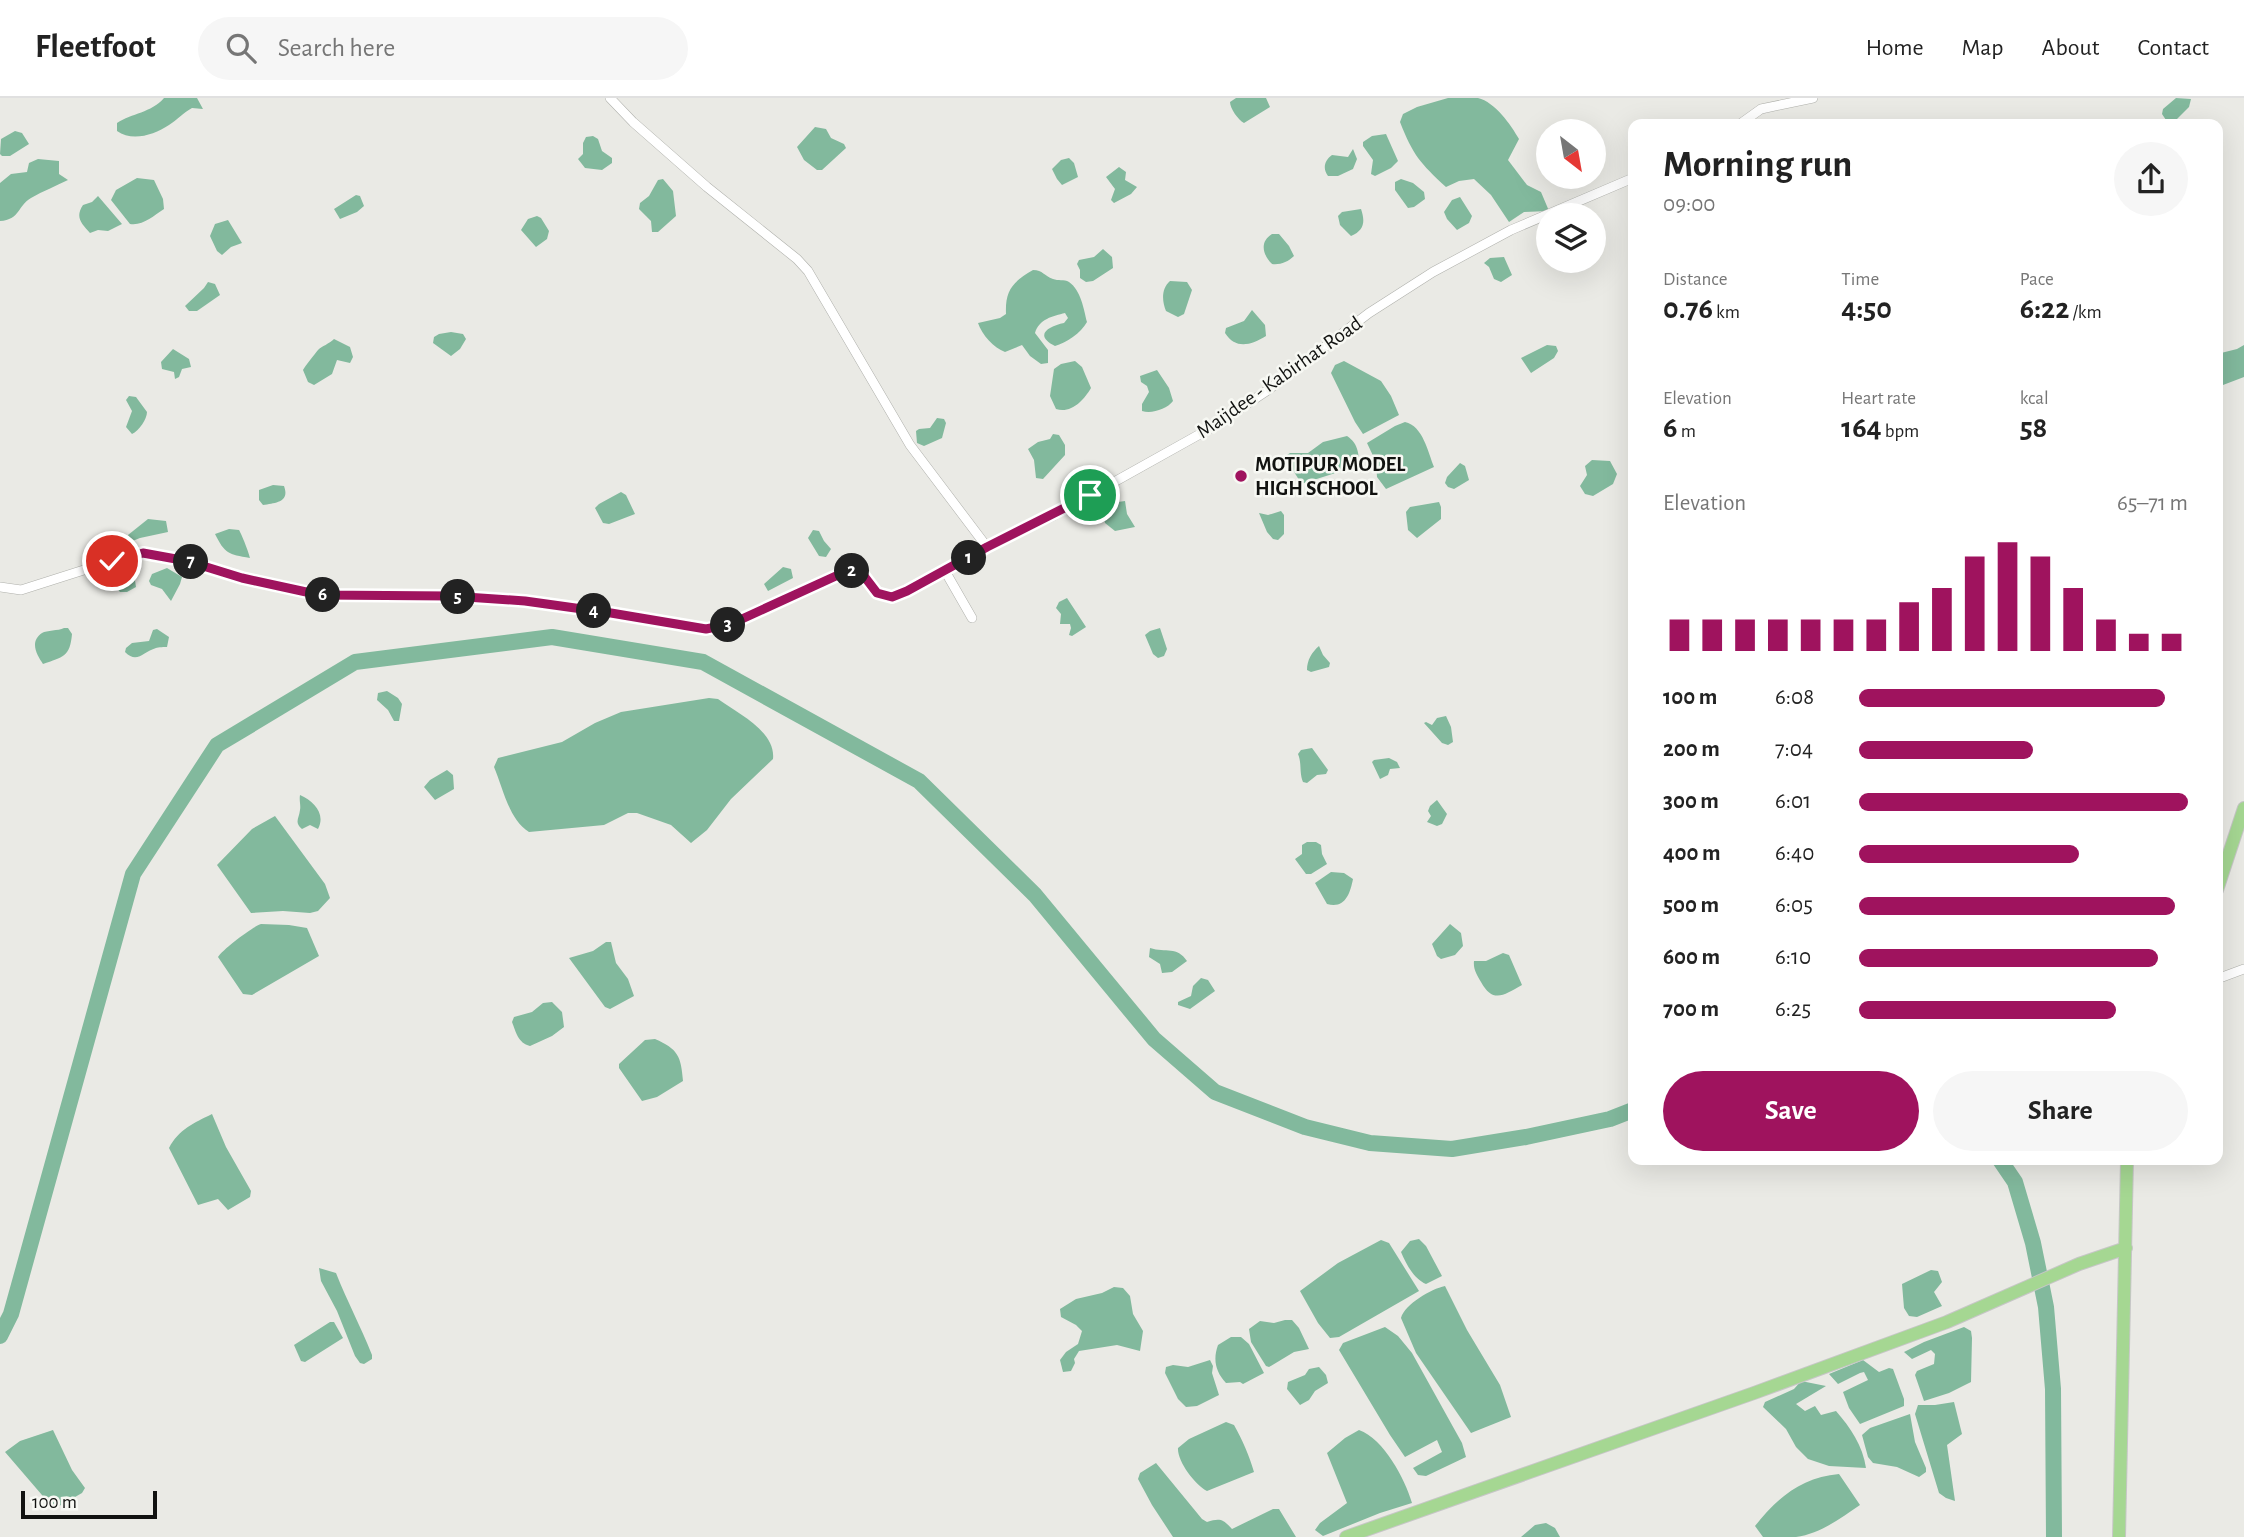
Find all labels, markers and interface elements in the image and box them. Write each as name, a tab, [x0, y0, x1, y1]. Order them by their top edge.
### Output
search box	[198, 17, 688, 80]
icon: search	[222, 29, 260, 67]
text: Fleetfoot	[35, 31, 156, 64]
text: Search here	[278, 35, 395, 61]
text: Home	[1866, 36, 1924, 60]
text: Map	[1962, 36, 2004, 60]
text: About	[2042, 36, 2099, 60]
text: Contact	[2137, 36, 2209, 60]
north arrow	[1536, 119, 1606, 189]
map controls	[1536, 119, 1606, 273]
button: share	[2114, 142, 2188, 216]
text: Morning run	[1663, 146, 1852, 184]
text: 09:00	[1663, 193, 1716, 216]
button: layers	[1536, 203, 1606, 273]
text: Distance	[1663, 270, 1727, 289]
text: Time	[1841, 270, 1879, 289]
text: Pace	[2020, 270, 2054, 289]
text: 0.76	[1663, 294, 1713, 324]
text: 4:50	[1841, 294, 1892, 324]
text: 6:22	[2020, 294, 2069, 324]
text: km	[1713, 303, 1740, 322]
text: /km	[2069, 303, 2102, 322]
street label: Maijdee - Kabirhat Road	[1193, 312, 1366, 442]
text: Elevation	[1663, 389, 1732, 408]
text: Heart rate	[1841, 389, 1916, 408]
text: kcal	[2020, 389, 2049, 408]
text: 6	[1663, 413, 1678, 443]
text: 164	[1841, 413, 1882, 443]
text: 58	[2020, 413, 2047, 443]
text: m	[1678, 422, 1696, 441]
text: bpm	[1882, 422, 1919, 441]
place label: MOTIPUR MODEL HIGH SCHOOL	[1255, 454, 1406, 499]
pin	[1060, 465, 1120, 525]
marker: MOTIPUR MODEL HIGH SCHOOL	[1233, 468, 1249, 484]
icon: arrive	[1071, 476, 1109, 514]
text: Elevation	[1663, 492, 1746, 515]
text: 65–71 m	[2117, 492, 2188, 515]
pin	[82, 531, 142, 591]
pin: 1	[951, 540, 986, 575]
icon: check	[93, 542, 131, 580]
pin: 7	[174, 545, 208, 580]
text: 1	[965, 548, 972, 567]
text: 7	[186, 552, 195, 571]
pin: 2	[834, 554, 870, 588]
text: 2	[847, 561, 856, 580]
pin: 6	[306, 578, 340, 612]
pin: 5	[440, 580, 476, 614]
text: 6	[318, 585, 327, 604]
text: 5	[453, 587, 462, 606]
pin: 4	[576, 594, 612, 628]
text: 4	[589, 601, 598, 620]
pin: 3	[710, 608, 746, 642]
text: 3	[723, 615, 732, 634]
text: 100 m	[1663, 686, 1717, 709]
text: 6:08	[1775, 686, 1814, 709]
text: 200 m	[1663, 738, 1720, 761]
text: 7:04	[1775, 738, 1813, 761]
text: 300 m	[1663, 790, 1719, 813]
text: 6:01	[1775, 790, 1811, 813]
text: 400 m	[1663, 842, 1721, 865]
text: 6:40	[1775, 842, 1814, 865]
text: 500 m	[1663, 894, 1719, 917]
text: 6:05	[1775, 894, 1813, 917]
text: 600 m	[1663, 946, 1720, 969]
text: 6:10	[1775, 946, 1811, 969]
text: 700 m	[1663, 998, 1719, 1021]
text: 6:25	[1775, 998, 1811, 1021]
button: Save	[1663, 1071, 1919, 1151]
button: Share	[1933, 1071, 2188, 1151]
scale bar	[21, 1488, 158, 1520]
text: 100 m	[32, 1493, 77, 1512]

